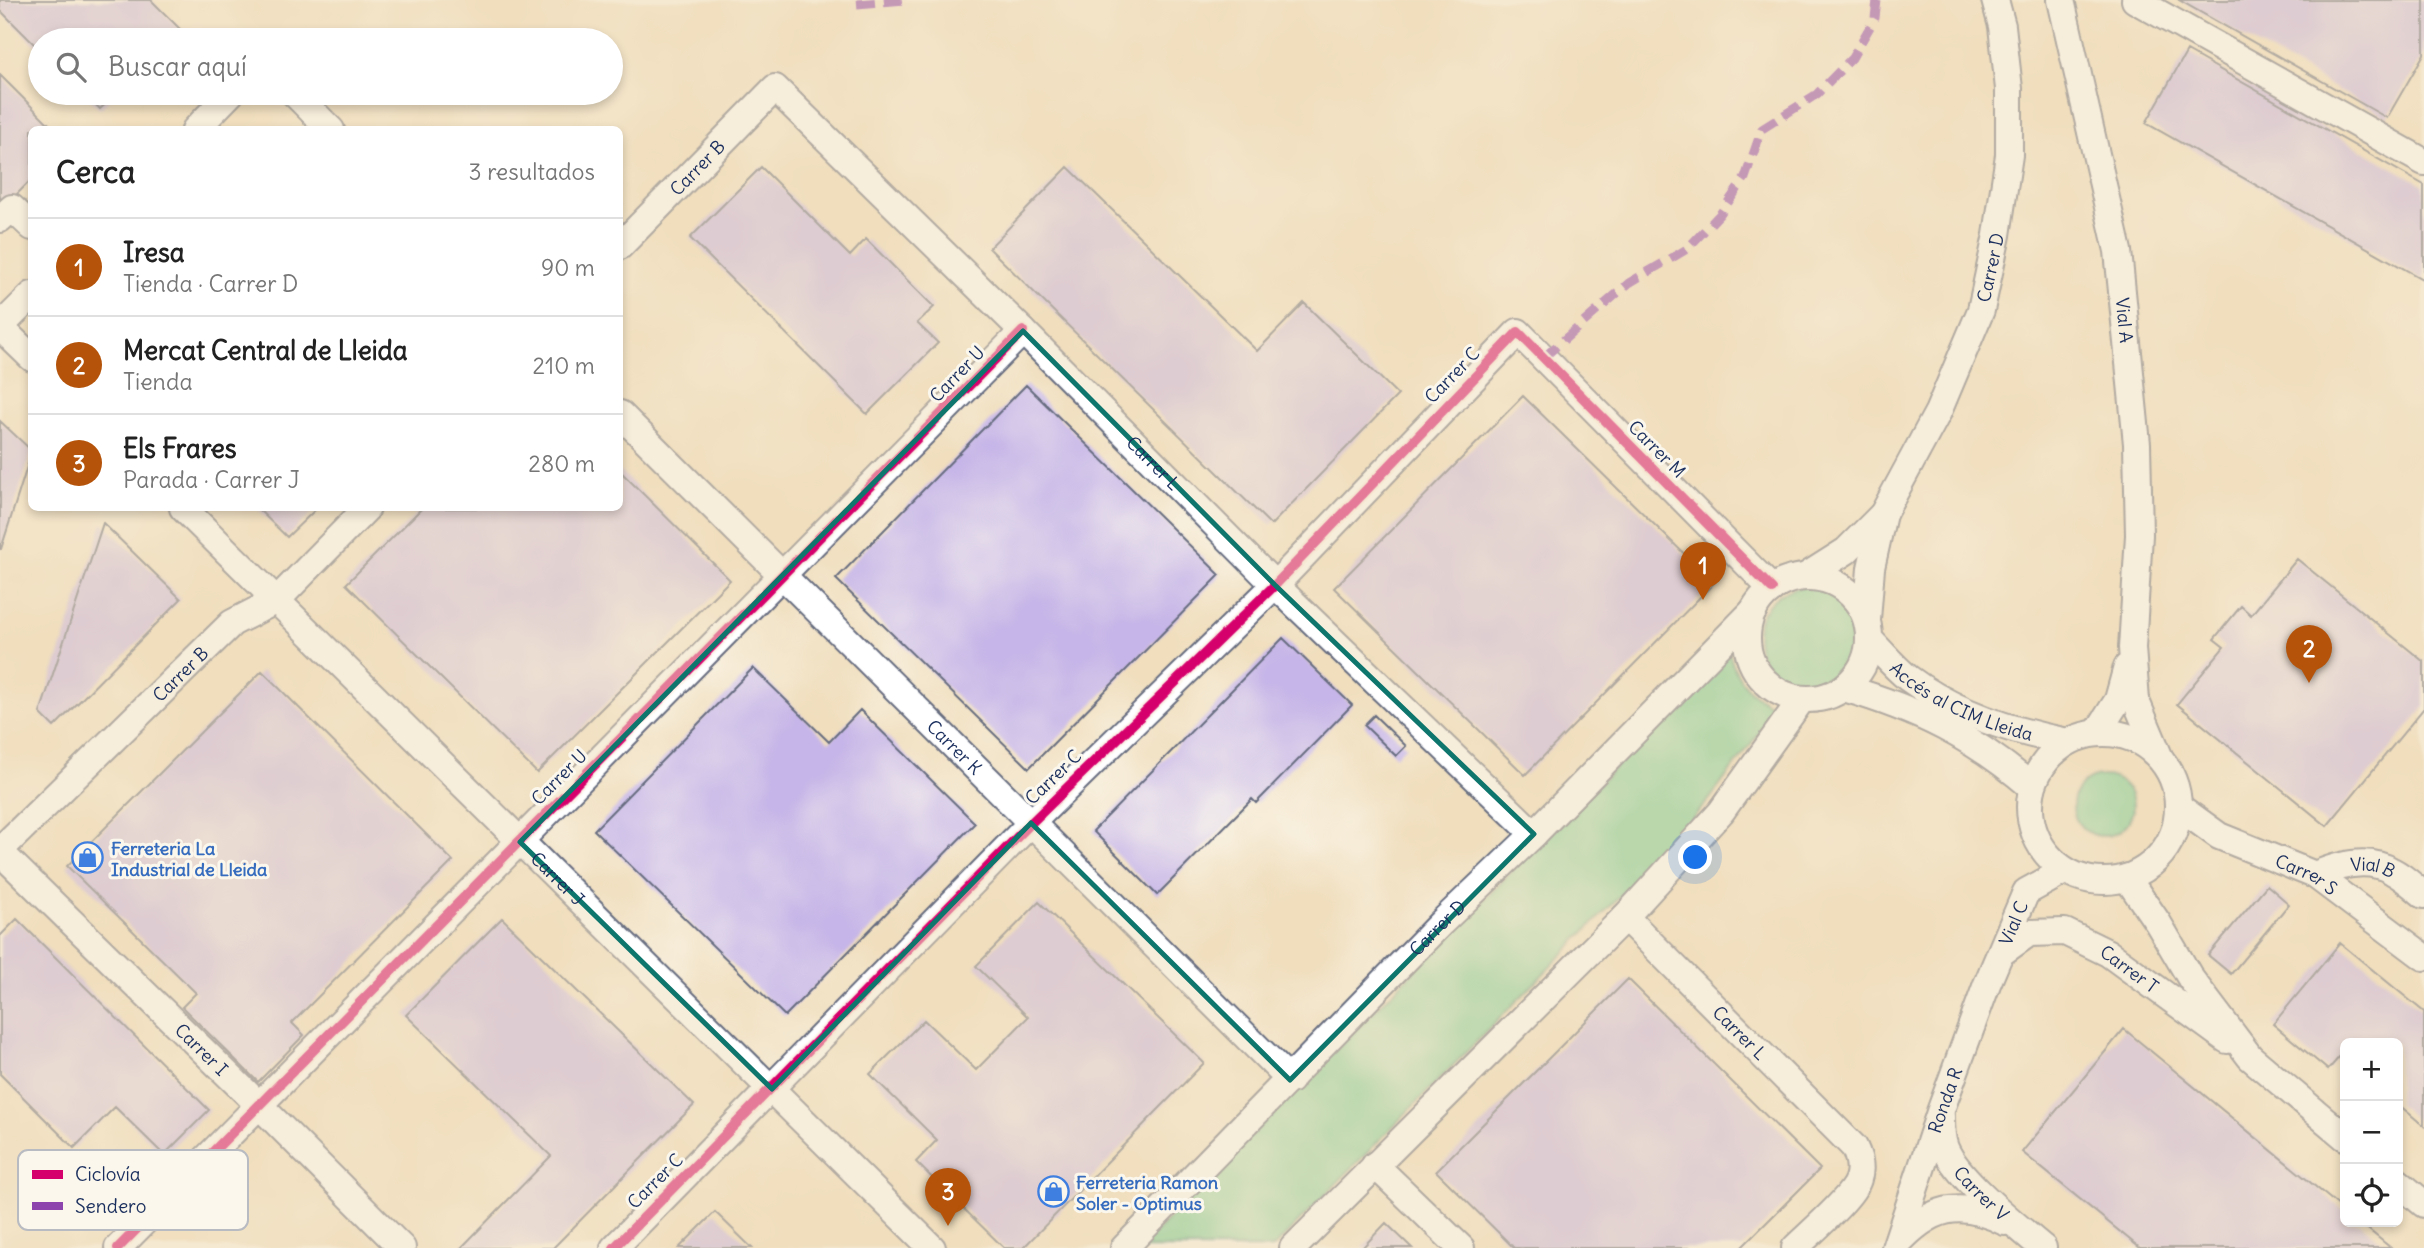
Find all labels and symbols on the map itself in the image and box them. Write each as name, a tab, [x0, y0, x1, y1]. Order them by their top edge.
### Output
street label: Carrer B	[665, 135, 730, 200]
street label: Carrer D	[1972, 231, 2009, 304]
street label: Vial A	[2111, 297, 2138, 344]
street label: Carrer U	[925, 341, 989, 407]
street label: Carrer C	[1420, 342, 1484, 408]
street label: Carrer M	[1623, 415, 1691, 483]
street label: Carrer L	[1122, 431, 1186, 495]
pin: 1	[1680, 542, 1726, 600]
pin: 2	[2286, 625, 2332, 683]
street label: Carrer B	[147, 641, 213, 706]
street label: Accés al CIM Lleida	[1885, 656, 2035, 745]
street label: Carrer K	[922, 714, 987, 779]
street label: Carrer U	[526, 744, 592, 810]
street label: Carrer C	[1020, 745, 1086, 809]
place label: Ferreteria La Industrial de Lleida	[111, 837, 267, 881]
your location	[1678, 840, 1712, 874]
shop icon: Ferreteria La Industrial de Lleida	[71, 841, 105, 875]
street label: Carrer J	[526, 847, 590, 910]
street label: Carrer S	[2272, 849, 2342, 900]
street label: Vial B	[2350, 852, 2400, 882]
street label: Carrer D	[1404, 895, 1470, 960]
street label: Vial C	[1993, 897, 2032, 948]
street label: Carrer T	[2097, 940, 2163, 998]
street label: Carrer L	[1708, 1001, 1772, 1065]
street label: Carrer I	[170, 1018, 233, 1080]
street label: Ronda R	[1922, 1064, 1967, 1136]
street label: Carrer C	[622, 1148, 688, 1214]
legend	[18, 1150, 248, 1230]
street label: Carrer V	[1949, 1161, 2014, 1226]
text: Ciclovía	[75, 1162, 141, 1186]
pin: 3	[925, 1168, 971, 1226]
place label: Ferreteria Ramon Soler - Optimus	[1076, 1171, 1219, 1215]
shop icon: Ferreteria Ramon Soler - Optimus	[1036, 1175, 1070, 1209]
text: Sendero	[75, 1194, 146, 1218]

